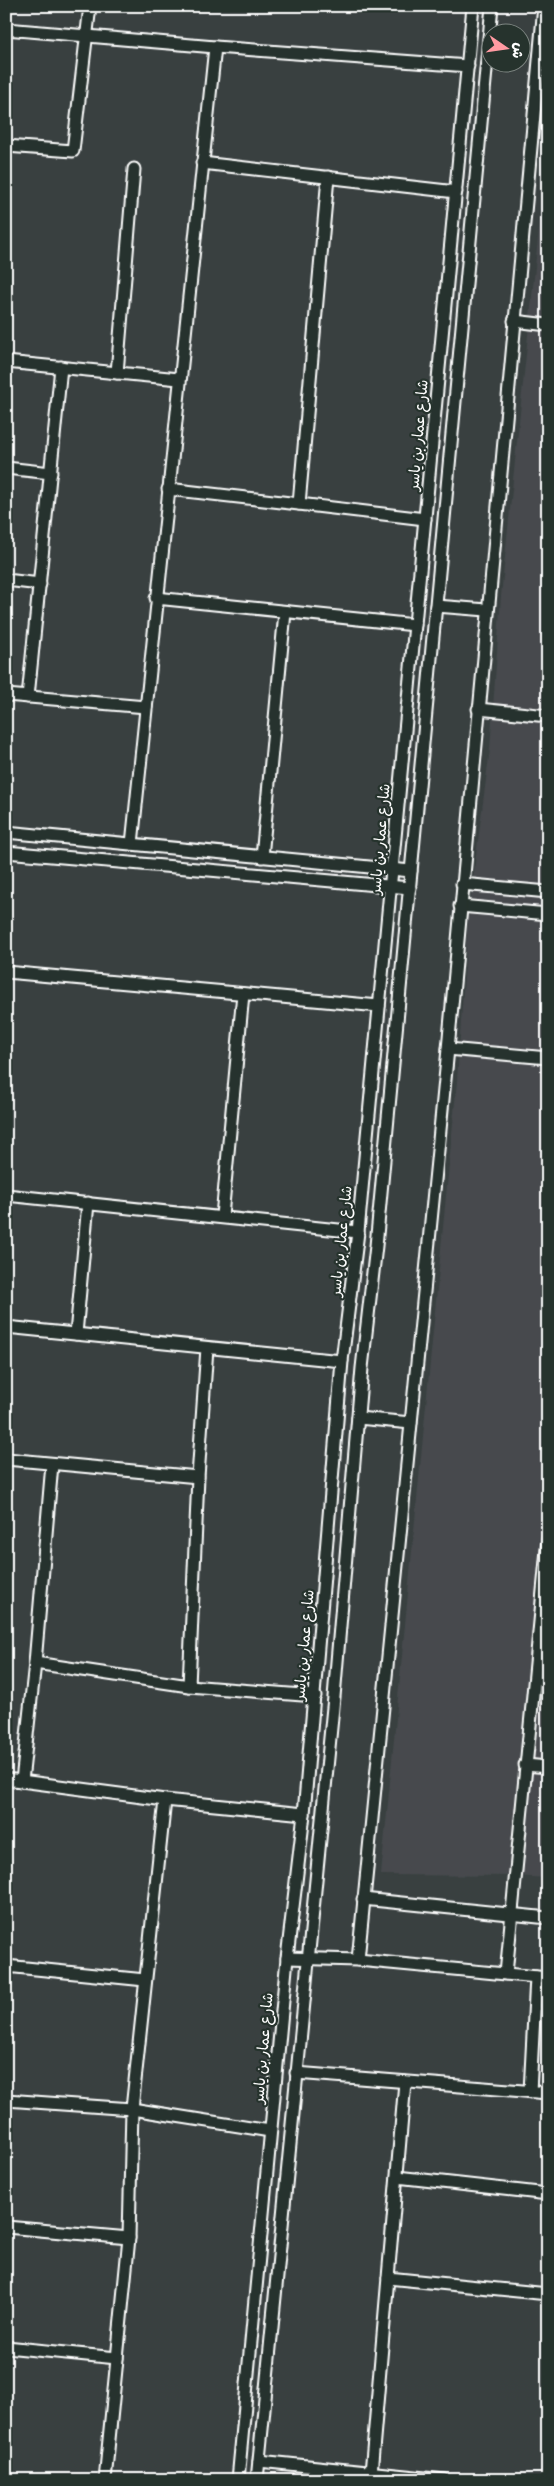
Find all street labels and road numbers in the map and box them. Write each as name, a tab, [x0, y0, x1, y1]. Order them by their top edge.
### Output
street label: شارع عمار بن ياسر	[404, 379, 433, 493]
street label: شارع عمار بن ياسر	[366, 783, 395, 897]
street label: شارع عمار بن ياسر	[326, 1185, 357, 1299]
street label: شارع عمار بن ياسر	[290, 1589, 319, 1703]
street label: شارع عمار بن ياسر	[249, 1992, 278, 2106]

